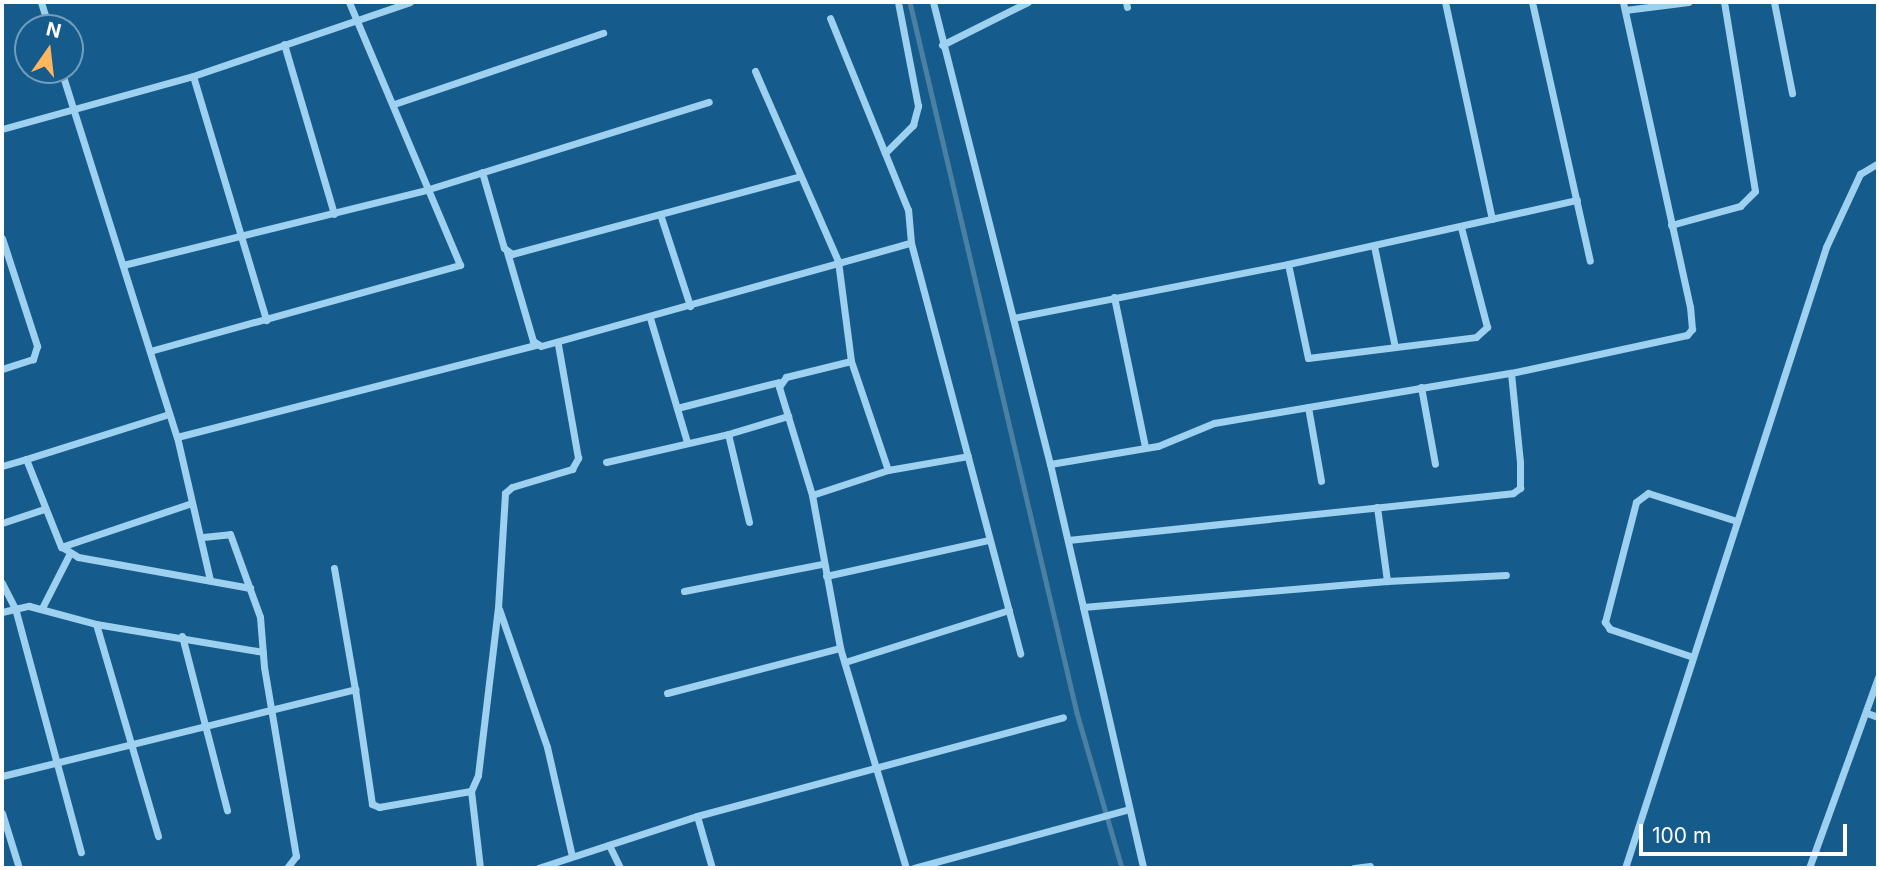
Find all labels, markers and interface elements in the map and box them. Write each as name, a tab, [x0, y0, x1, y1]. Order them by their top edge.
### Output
north arrow	[14, 14, 84, 84]
text: N	[44, 17, 64, 43]
scale bar	[1642, 810, 1850, 854]
text: 100 m	[1652, 823, 1711, 848]

